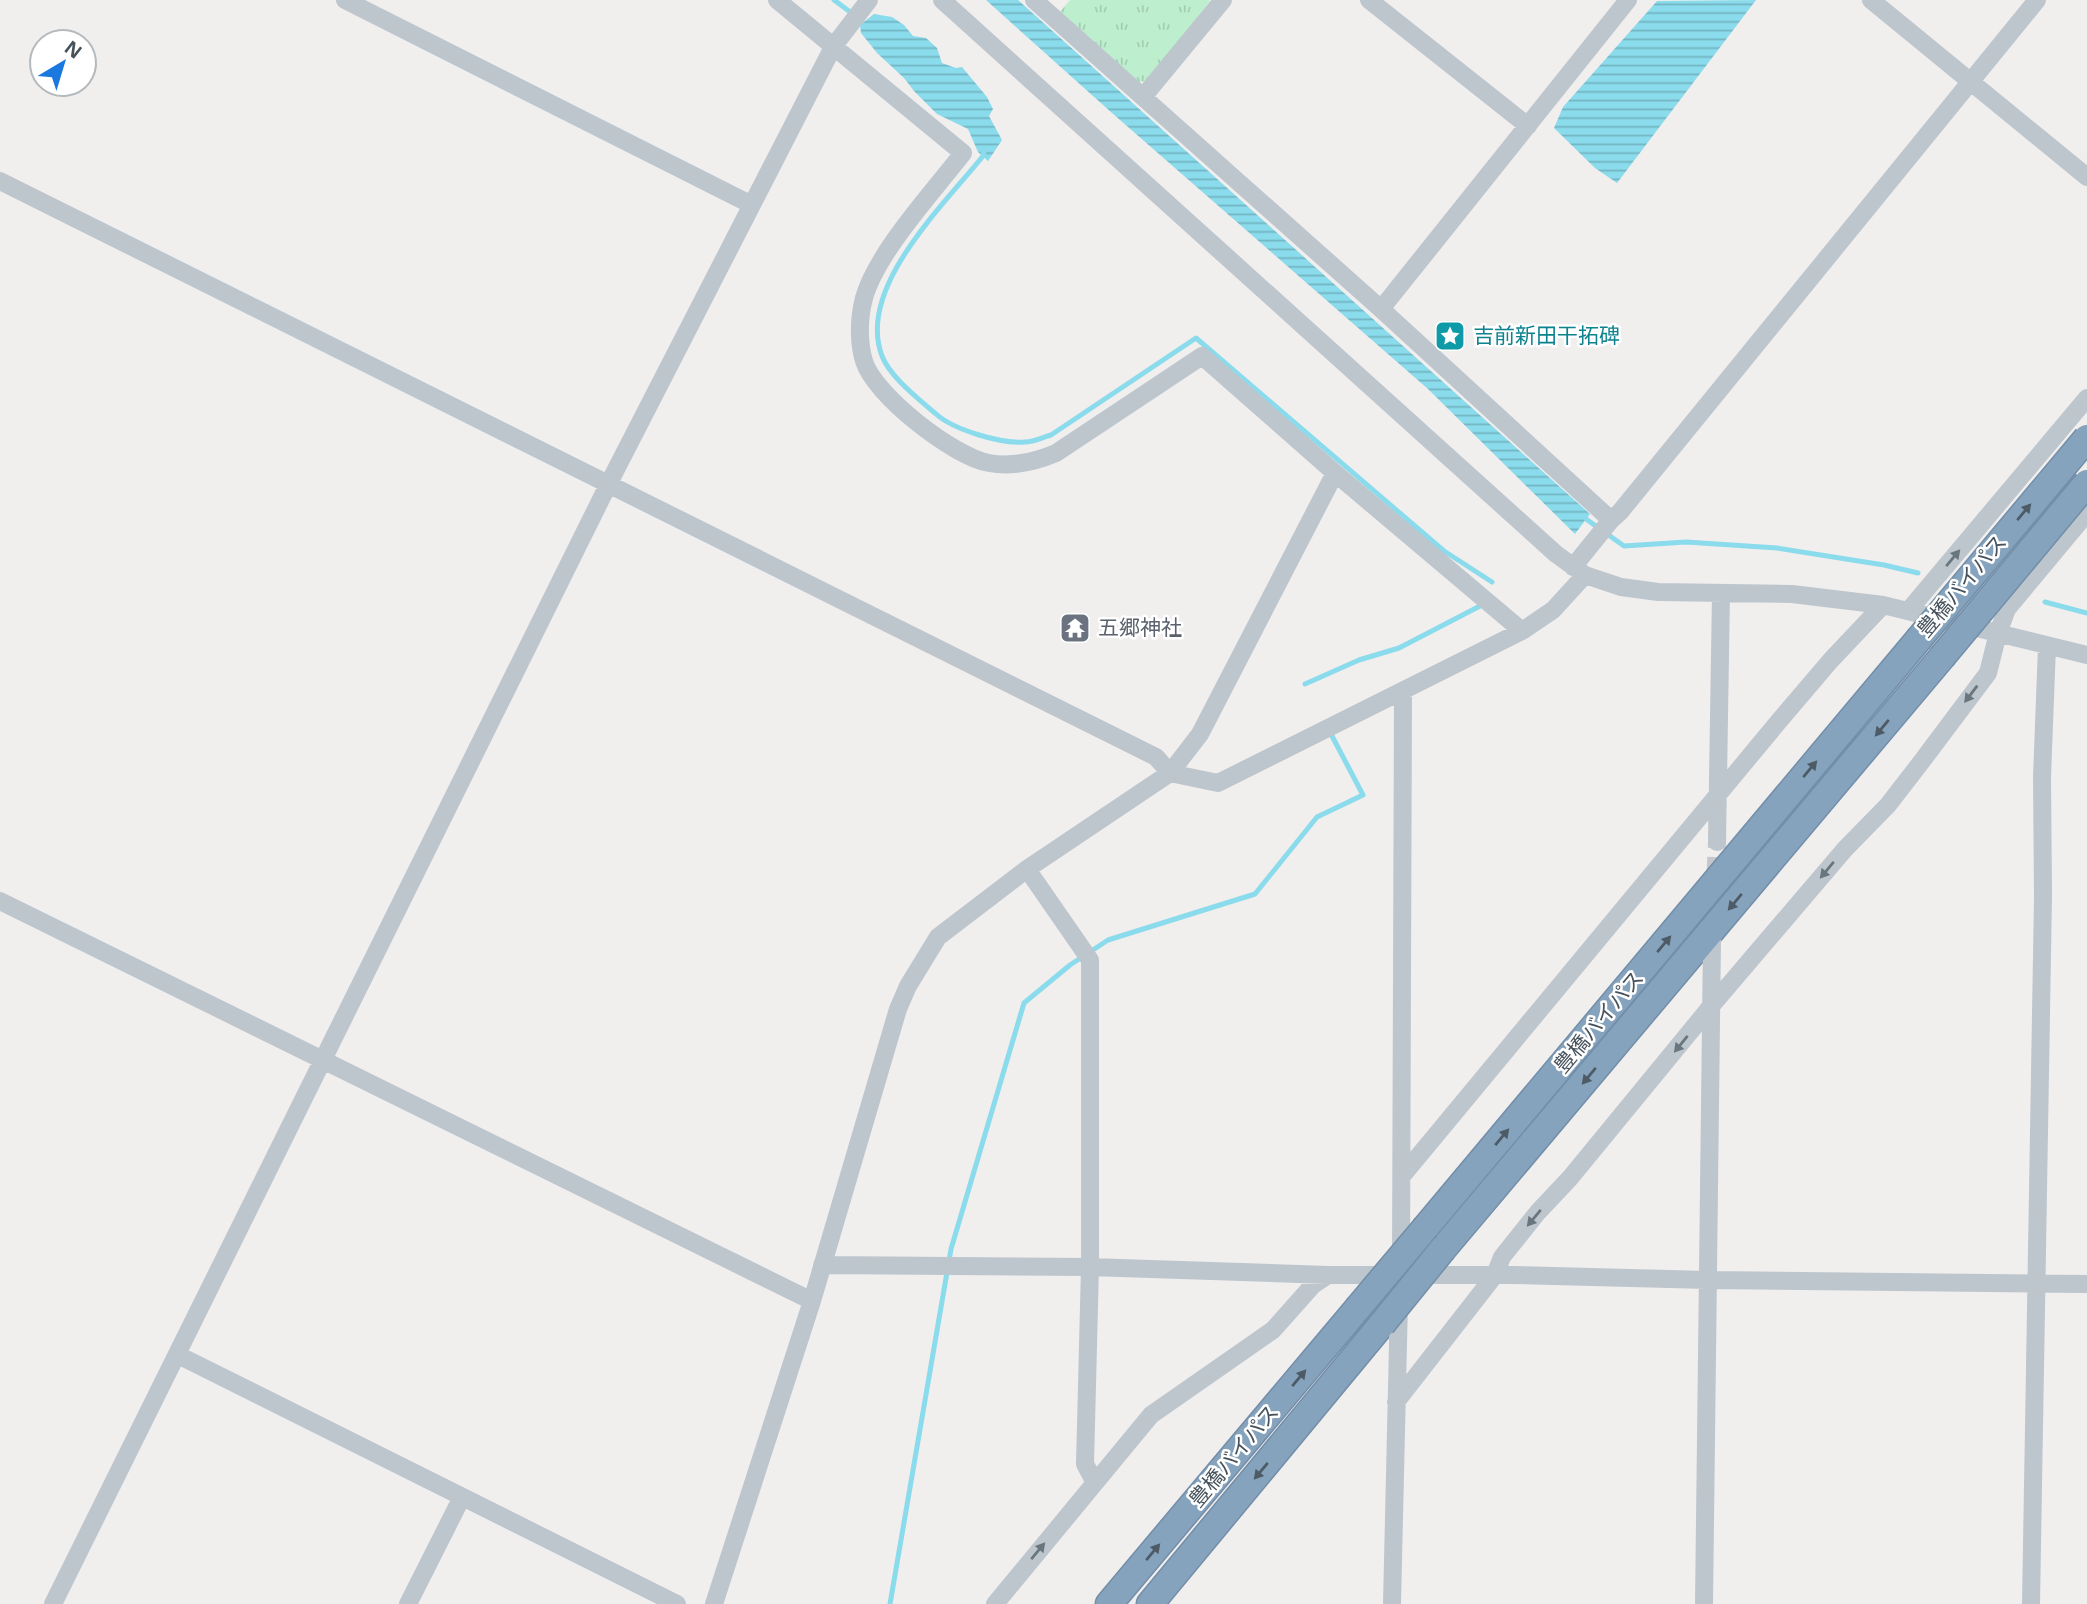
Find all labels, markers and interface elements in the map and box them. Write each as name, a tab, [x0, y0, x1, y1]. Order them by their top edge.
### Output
north arrow	[28, 28, 98, 98]
text: N	[59, 35, 88, 65]
place icon: 吉前新田干拓碑	[1433, 319, 1467, 353]
place label: 吉前新田干拓碑	[1473, 321, 1620, 349]
one-way arrow	[2016, 504, 2031, 521]
street label: 豊橋バイパス	[1910, 528, 2012, 642]
one-way arrow	[1945, 549, 1960, 566]
temple icon: 五郷神社	[1058, 611, 1092, 645]
place label: 五郷神社	[1098, 613, 1182, 641]
one-way arrow	[1964, 685, 1979, 703]
one-way arrow	[1874, 719, 1890, 737]
one-way arrow	[1802, 761, 1817, 779]
one-way arrow	[1819, 861, 1835, 879]
one-way arrow	[1728, 893, 1743, 911]
one-way arrow	[1656, 935, 1671, 952]
street label: 豊橋バイパス	[1547, 964, 1649, 1078]
one-way arrow	[1673, 1035, 1688, 1053]
one-way arrow	[1582, 1068, 1597, 1085]
one-way arrow	[1494, 1128, 1510, 1146]
one-way arrow	[1527, 1209, 1542, 1226]
one-way arrow	[1291, 1369, 1306, 1386]
street label: 豊橋バイパス	[1182, 1398, 1284, 1512]
one-way arrow	[1253, 1462, 1268, 1480]
one-way arrow	[1031, 1543, 1046, 1561]
one-way arrow	[1145, 1543, 1160, 1560]

